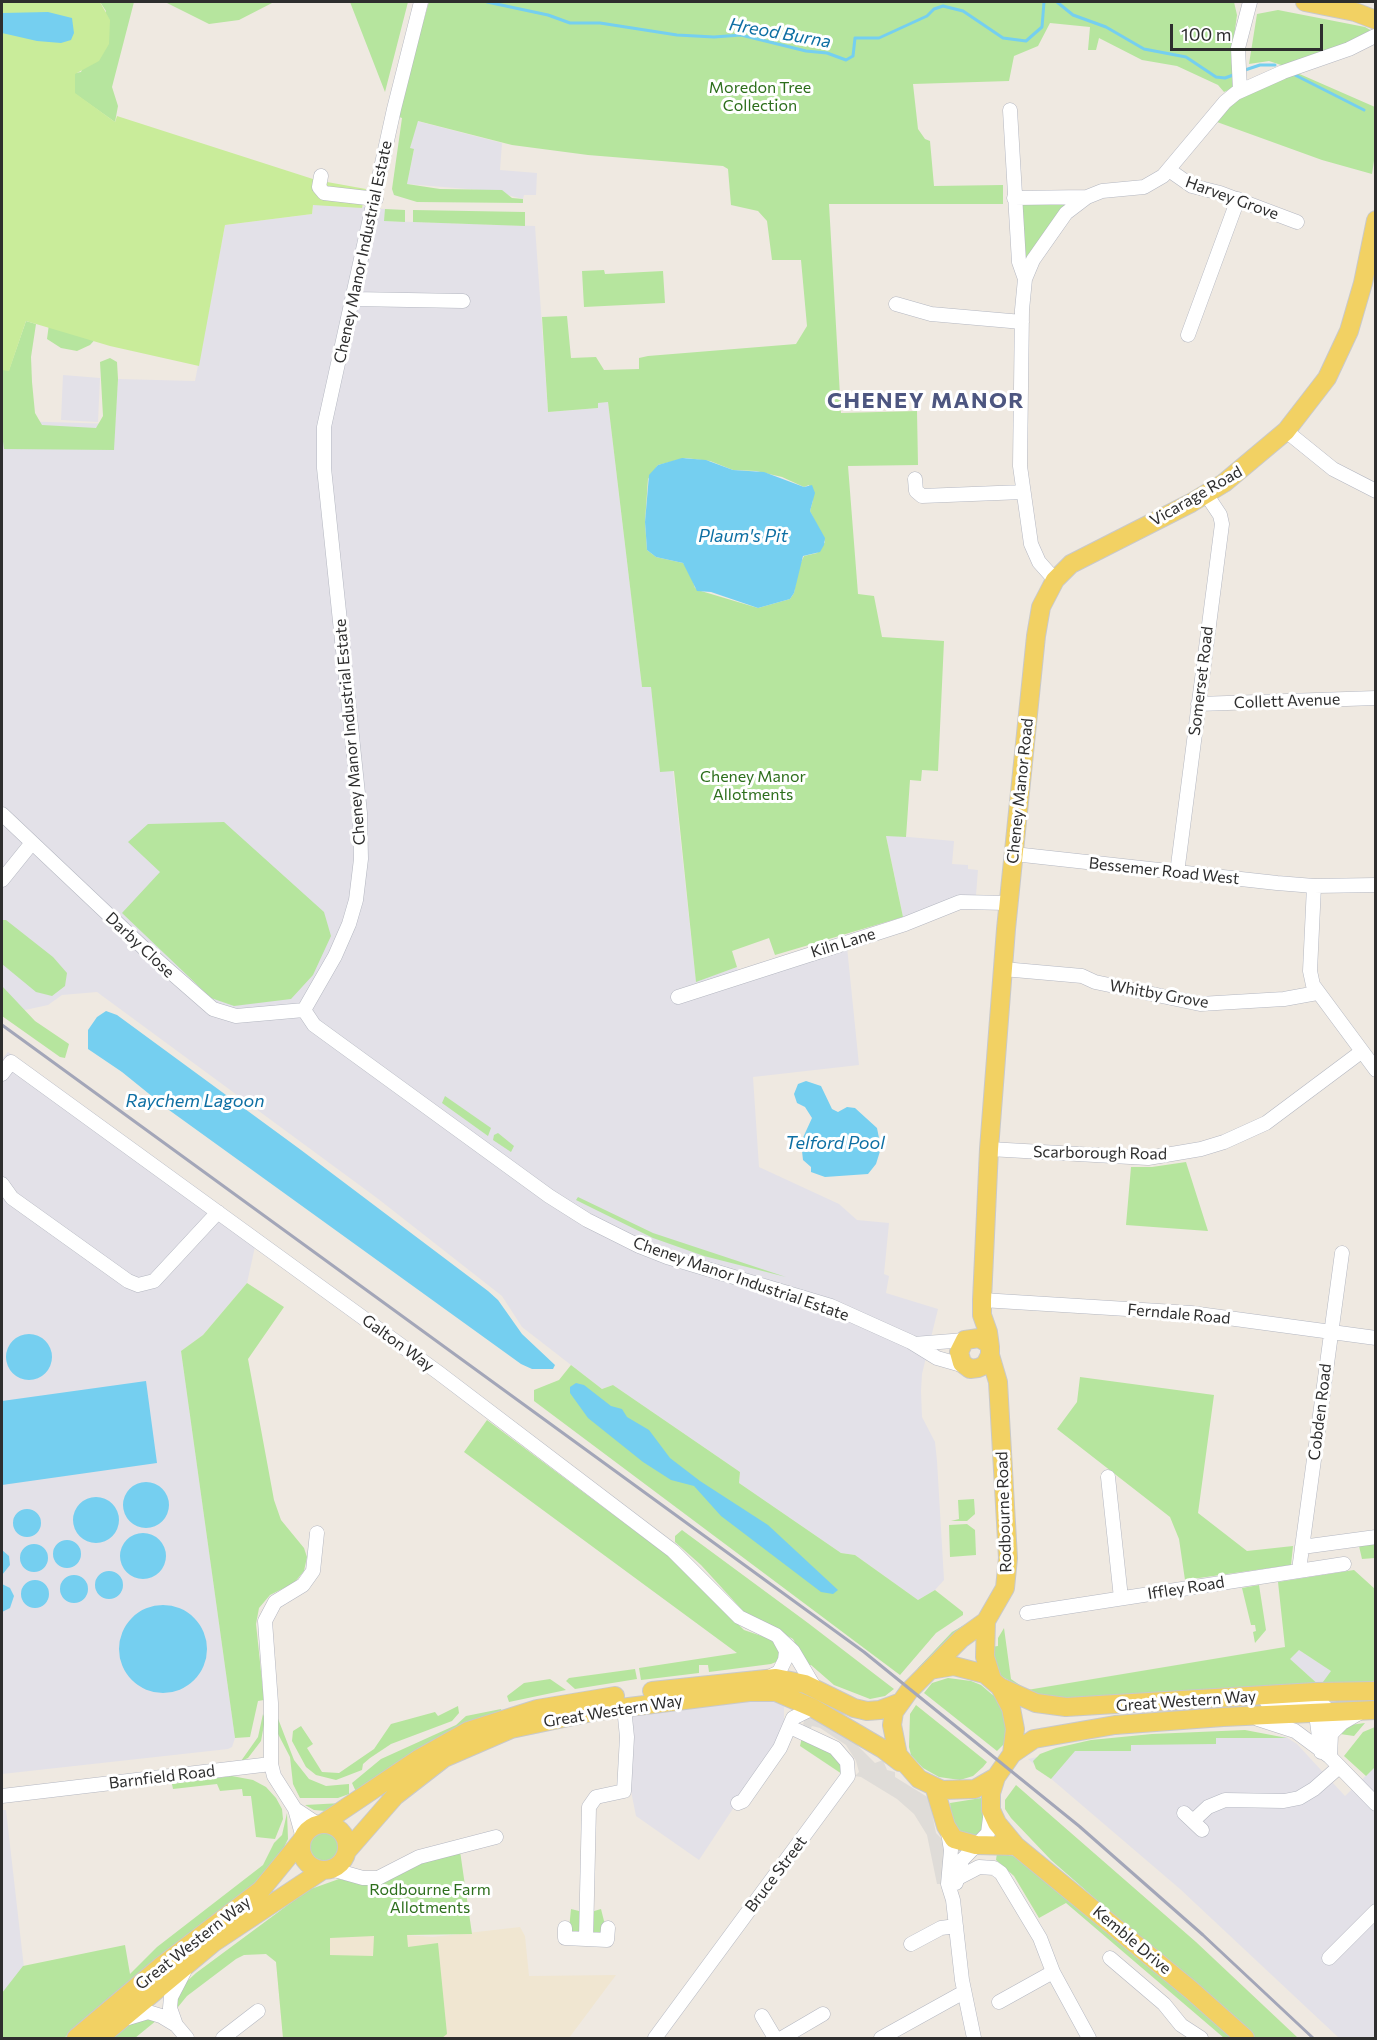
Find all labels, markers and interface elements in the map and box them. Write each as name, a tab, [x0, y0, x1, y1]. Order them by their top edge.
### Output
scale bar	[1173, 12, 1326, 50]
water label: Hreod Burna	[727, 13, 833, 53]
text: 100 m	[1181, 23, 1231, 45]
park label: Moredon Tree Collection	[709, 78, 811, 116]
street label: Cheney Manor Industrial Estate	[330, 139, 396, 365]
street label: Harvey Grove	[1183, 172, 1281, 224]
district label: CHENEY MANOR	[827, 388, 1025, 414]
street label: Vicarage Road	[1146, 462, 1246, 530]
water label: Plaum's Pit	[698, 525, 788, 547]
street label: Cheney Manor Industrial Estate	[331, 618, 369, 846]
street label: Somerset Road	[1185, 625, 1217, 737]
street label: Collett Avenue	[1233, 690, 1341, 712]
street label: Cheney Manor Road	[1003, 717, 1037, 865]
park label: Cheney Manor Allotments	[700, 767, 806, 805]
street label: Bessemer Road West	[1088, 854, 1240, 888]
street label: Darby Close	[102, 908, 178, 982]
street label: Kiln Lane	[809, 924, 877, 962]
street label: Whitby Grove	[1108, 976, 1210, 1012]
water label: Raychem Lagoon	[125, 1090, 265, 1112]
water label: Telford Pool	[785, 1132, 885, 1154]
street label: Scarborough Road	[1033, 1142, 1167, 1164]
street label: Cheney Manor Industrial Estate	[630, 1233, 852, 1325]
street label: Ferndale Road	[1127, 1300, 1231, 1328]
street label: Galton Way	[358, 1310, 438, 1376]
street label: Cobden Road	[1305, 1363, 1335, 1461]
street label: Rodbourne Road	[992, 1451, 1016, 1573]
street label: Iffley Road	[1146, 1572, 1226, 1604]
street label: Great Western Way	[1115, 1687, 1257, 1715]
street label: Great Western Way	[542, 1691, 684, 1731]
street label: Barnfield Road	[108, 1761, 216, 1793]
street label: Bruce Street	[741, 1832, 811, 1916]
park label: Rodbourne Farm Allotments	[369, 1880, 491, 1918]
street label: Great Western Way	[132, 1892, 254, 1994]
street label: Kemble Drive	[1089, 1902, 1175, 1978]

